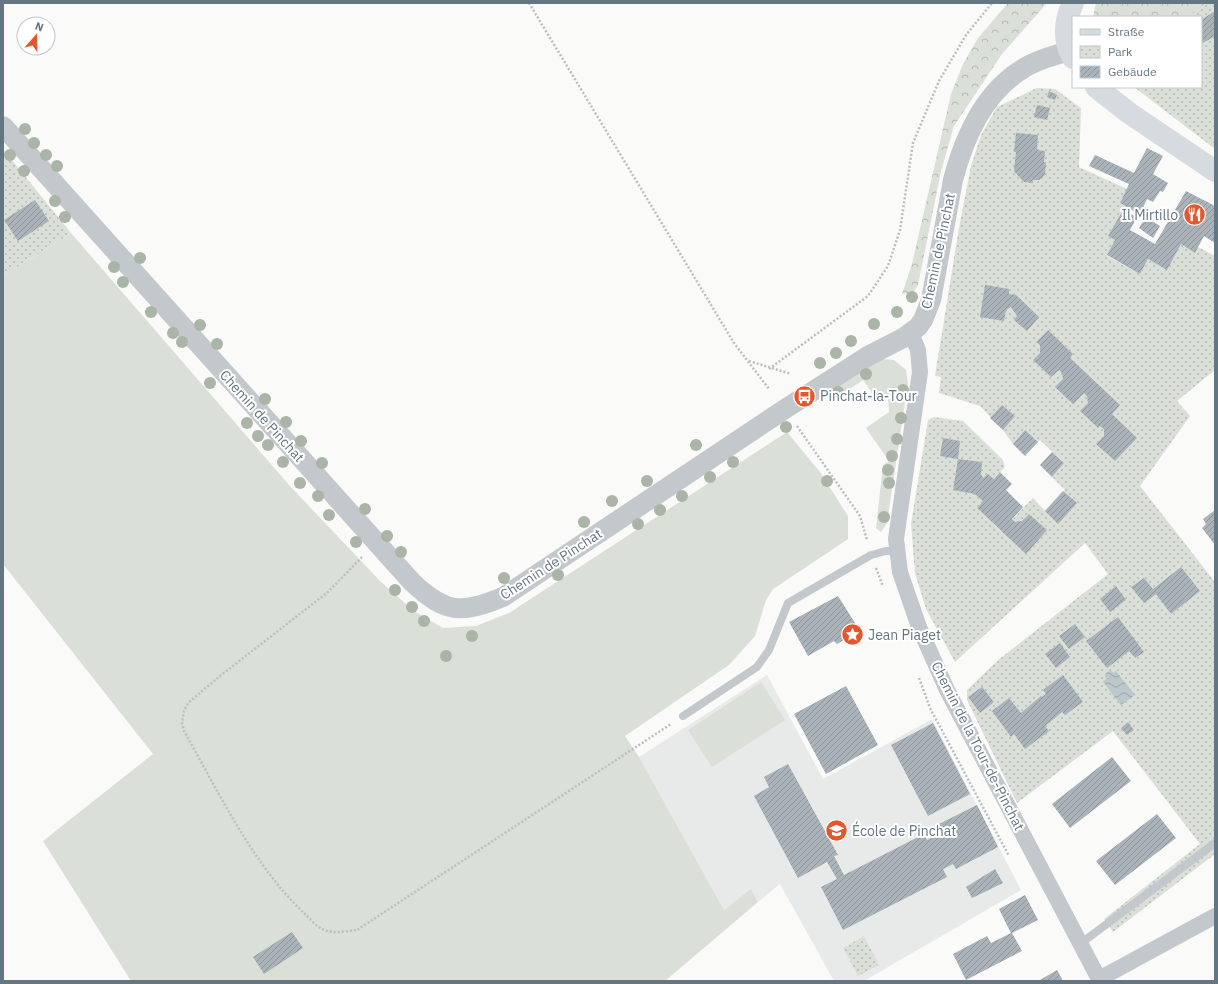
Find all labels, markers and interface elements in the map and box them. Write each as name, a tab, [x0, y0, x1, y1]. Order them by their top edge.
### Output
north arrow	[16, 16, 56, 56]
legend	[1072, 16, 1202, 88]
text: N	[33, 19, 46, 35]
text: Straße	[1108, 24, 1145, 39]
text: Park	[1108, 44, 1133, 59]
text: Gebäude	[1108, 64, 1157, 79]
street label: Chemin de Pinchat	[917, 191, 959, 310]
restaurant icon: Il Mirtillo	[1181, 202, 1207, 228]
place label: Il Mirtillo	[1121, 206, 1178, 224]
street label: Chemin de Pinchat	[216, 366, 308, 466]
bus stop icon: Pinchat-la-Tour	[792, 383, 818, 409]
place label: Pinchat-la-Tour	[820, 387, 917, 405]
street label: Chemin de Pinchat	[497, 524, 605, 604]
place icon: Jean Piaget	[840, 622, 866, 648]
place label: Jean Piaget	[868, 626, 941, 644]
street label: Chemin de la Tour-de-Pinchat	[927, 658, 1029, 834]
school or university icon: École de Pinchat	[823, 818, 849, 844]
place label: École de Pinchat	[852, 821, 956, 840]

